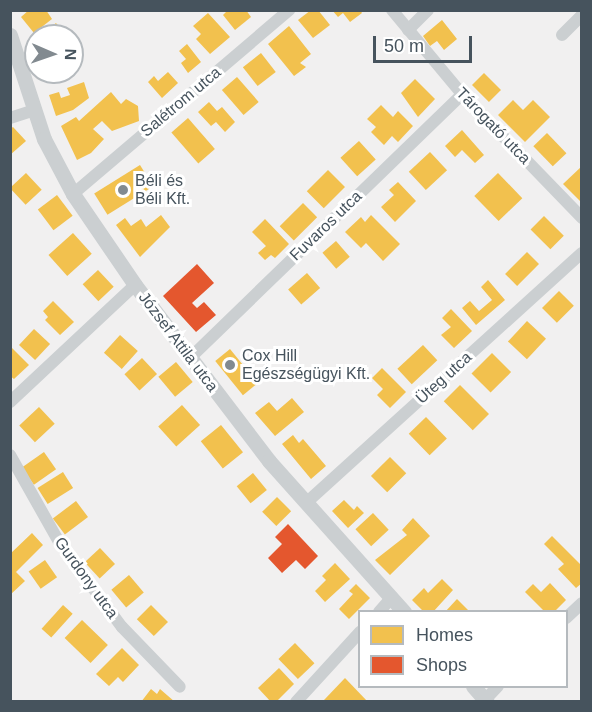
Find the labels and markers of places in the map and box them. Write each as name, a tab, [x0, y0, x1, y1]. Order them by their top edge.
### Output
place label: Béli és Béli Kft.	[135, 171, 190, 209]
marker: Béli és Béli Kft.	[116, 183, 130, 197]
place label: Cox Hill Egészségügyi Kft.	[242, 346, 370, 384]
marker: Cox Hill Egészségügyi Kft.	[223, 358, 237, 372]

